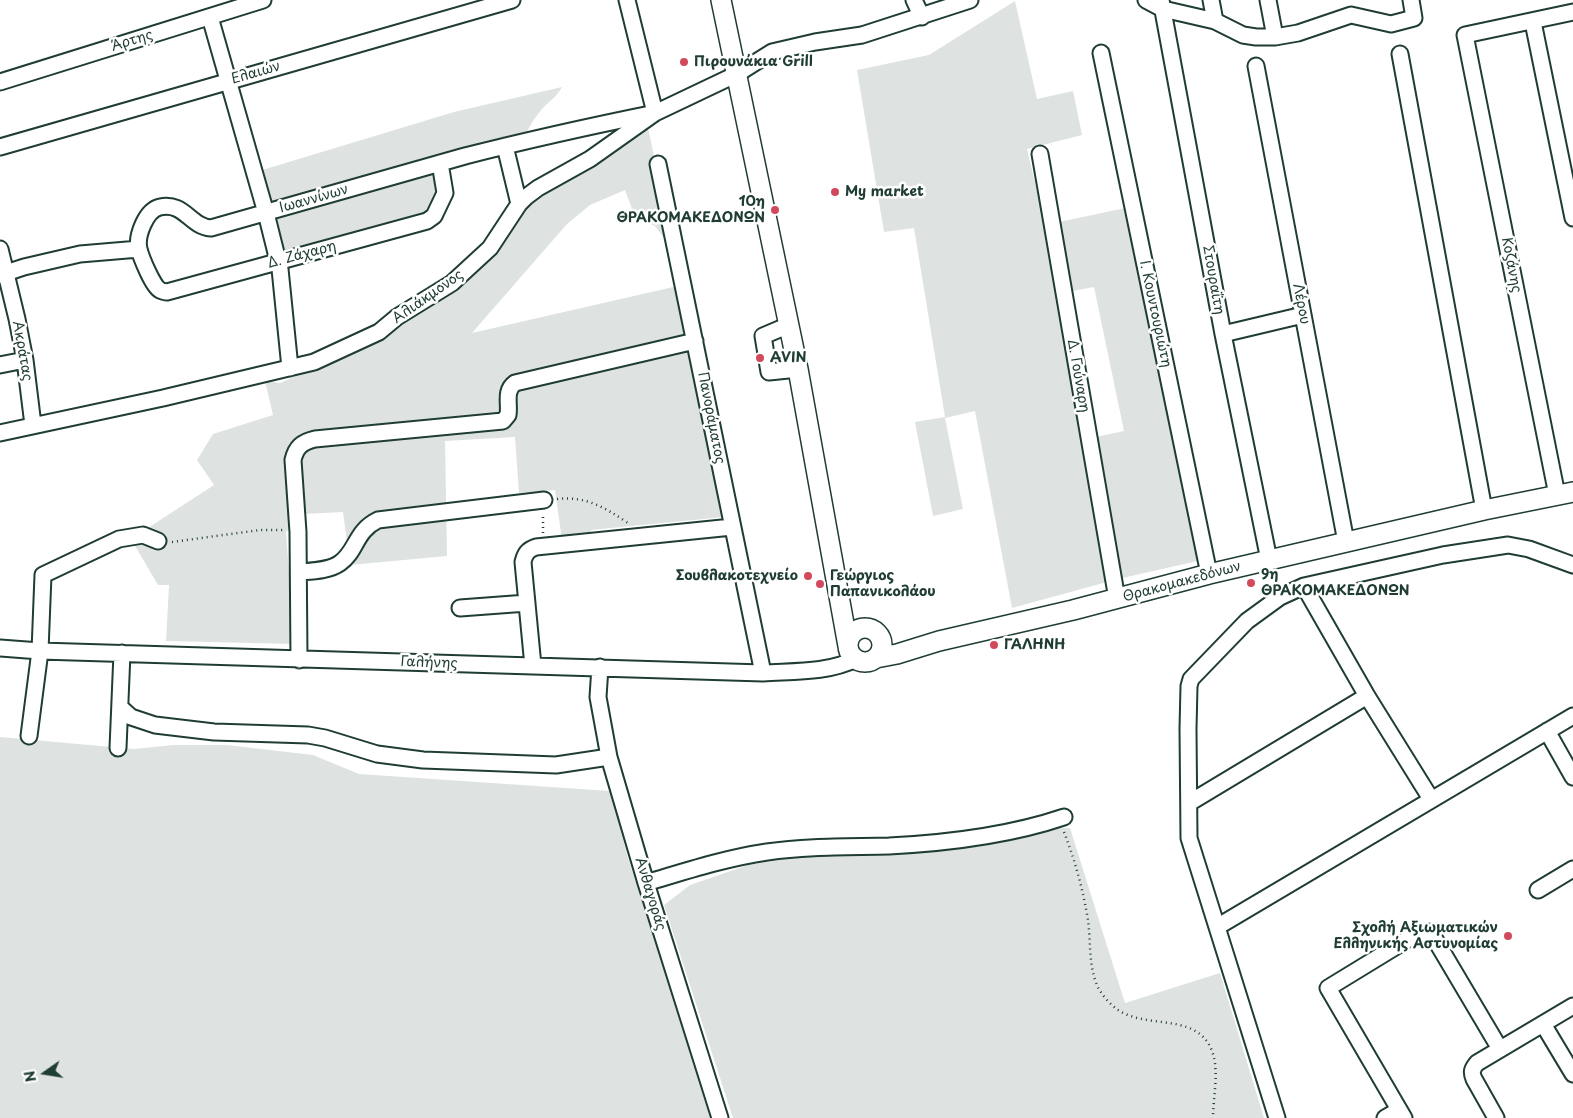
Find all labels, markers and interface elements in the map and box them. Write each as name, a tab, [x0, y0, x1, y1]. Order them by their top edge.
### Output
street label: Άρτης	[109, 27, 155, 55]
place label: Πιρουνάκια Grill	[694, 54, 813, 70]
marker: Πιρουνάκια Grill	[678, 56, 690, 68]
street label: Ελαιών	[229, 58, 283, 88]
street label: Ιωαννίνων	[277, 181, 351, 217]
place label: My market	[845, 184, 924, 200]
marker: My market	[829, 186, 841, 198]
place label: 10η ΘΡΑΚΟΜΑΚΕΔΟΝΩΝ	[617, 194, 765, 226]
marker: 10η ΘΡΑΚΟΜΑΚΕΔΟΝΩΝ	[769, 204, 781, 216]
street label: Κοζάνης	[1497, 236, 1525, 294]
street label: Δ. Ζάχαρη	[266, 238, 338, 272]
street label: Στουραΐτη	[1199, 244, 1227, 316]
street label: Ι. Κουντουριώτη	[1135, 259, 1175, 369]
street label: Αλιάκμονος	[390, 267, 466, 327]
street label: Λέρου	[1289, 282, 1313, 326]
street label: Ακράτας	[8, 320, 36, 382]
street label: Δ. Γούναρη	[1063, 338, 1093, 414]
place label: AVIN	[770, 350, 807, 366]
marker: AVIN	[754, 352, 766, 364]
street label: Πανοράματος	[694, 371, 728, 465]
street label: Θρακομακεδόνων	[1121, 558, 1243, 606]
place label: 9η ΘΡΑΚΟΜΑΚΕΔΟΝΩΝ	[1261, 567, 1409, 600]
place label: Σουβλακοτεχνείο	[676, 568, 798, 584]
place label: Γεώργιος Παπανικολάου	[830, 568, 936, 600]
marker: Σουβλακοτεχνείο	[802, 570, 814, 582]
marker: 9η ΘΡΑΚΟΜΑΚΕΔΟΝΩΝ	[1245, 577, 1257, 589]
marker: Γεώργιος Παπανικολάου	[814, 578, 826, 590]
place label: ΓΑΛΗΝΗ	[1004, 637, 1066, 653]
marker: ΓΑΛΗΝΗ	[988, 639, 1000, 651]
street label: Γαλήνης	[400, 654, 458, 672]
street label: Ανθαγοράς	[631, 855, 669, 933]
place label: Σχολή Αξιωματικών Ελληνικής Αστυνομίας	[1334, 920, 1498, 952]
marker: Σχολή Αξιωματικών Ελληνικής Αστυνομίας	[1502, 930, 1514, 942]
north arrow	[20, 1048, 70, 1098]
text: N	[18, 1069, 41, 1084]

